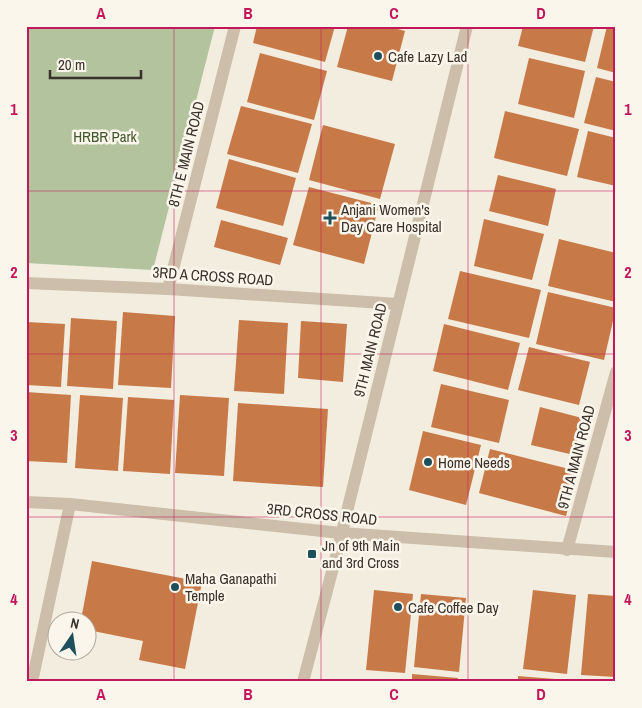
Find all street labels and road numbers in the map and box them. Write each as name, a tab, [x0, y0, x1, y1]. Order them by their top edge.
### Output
street label: 8TH E MAIN ROAD	[163, 99, 209, 209]
street label: 3RD A CROSS ROAD	[152, 261, 274, 291]
street label: 9TH MAIN ROAD	[348, 301, 392, 399]
street label: 9TH A MAIN ROAD	[552, 403, 600, 511]
street label: 3RD CROSS ROAD	[266, 498, 378, 530]

